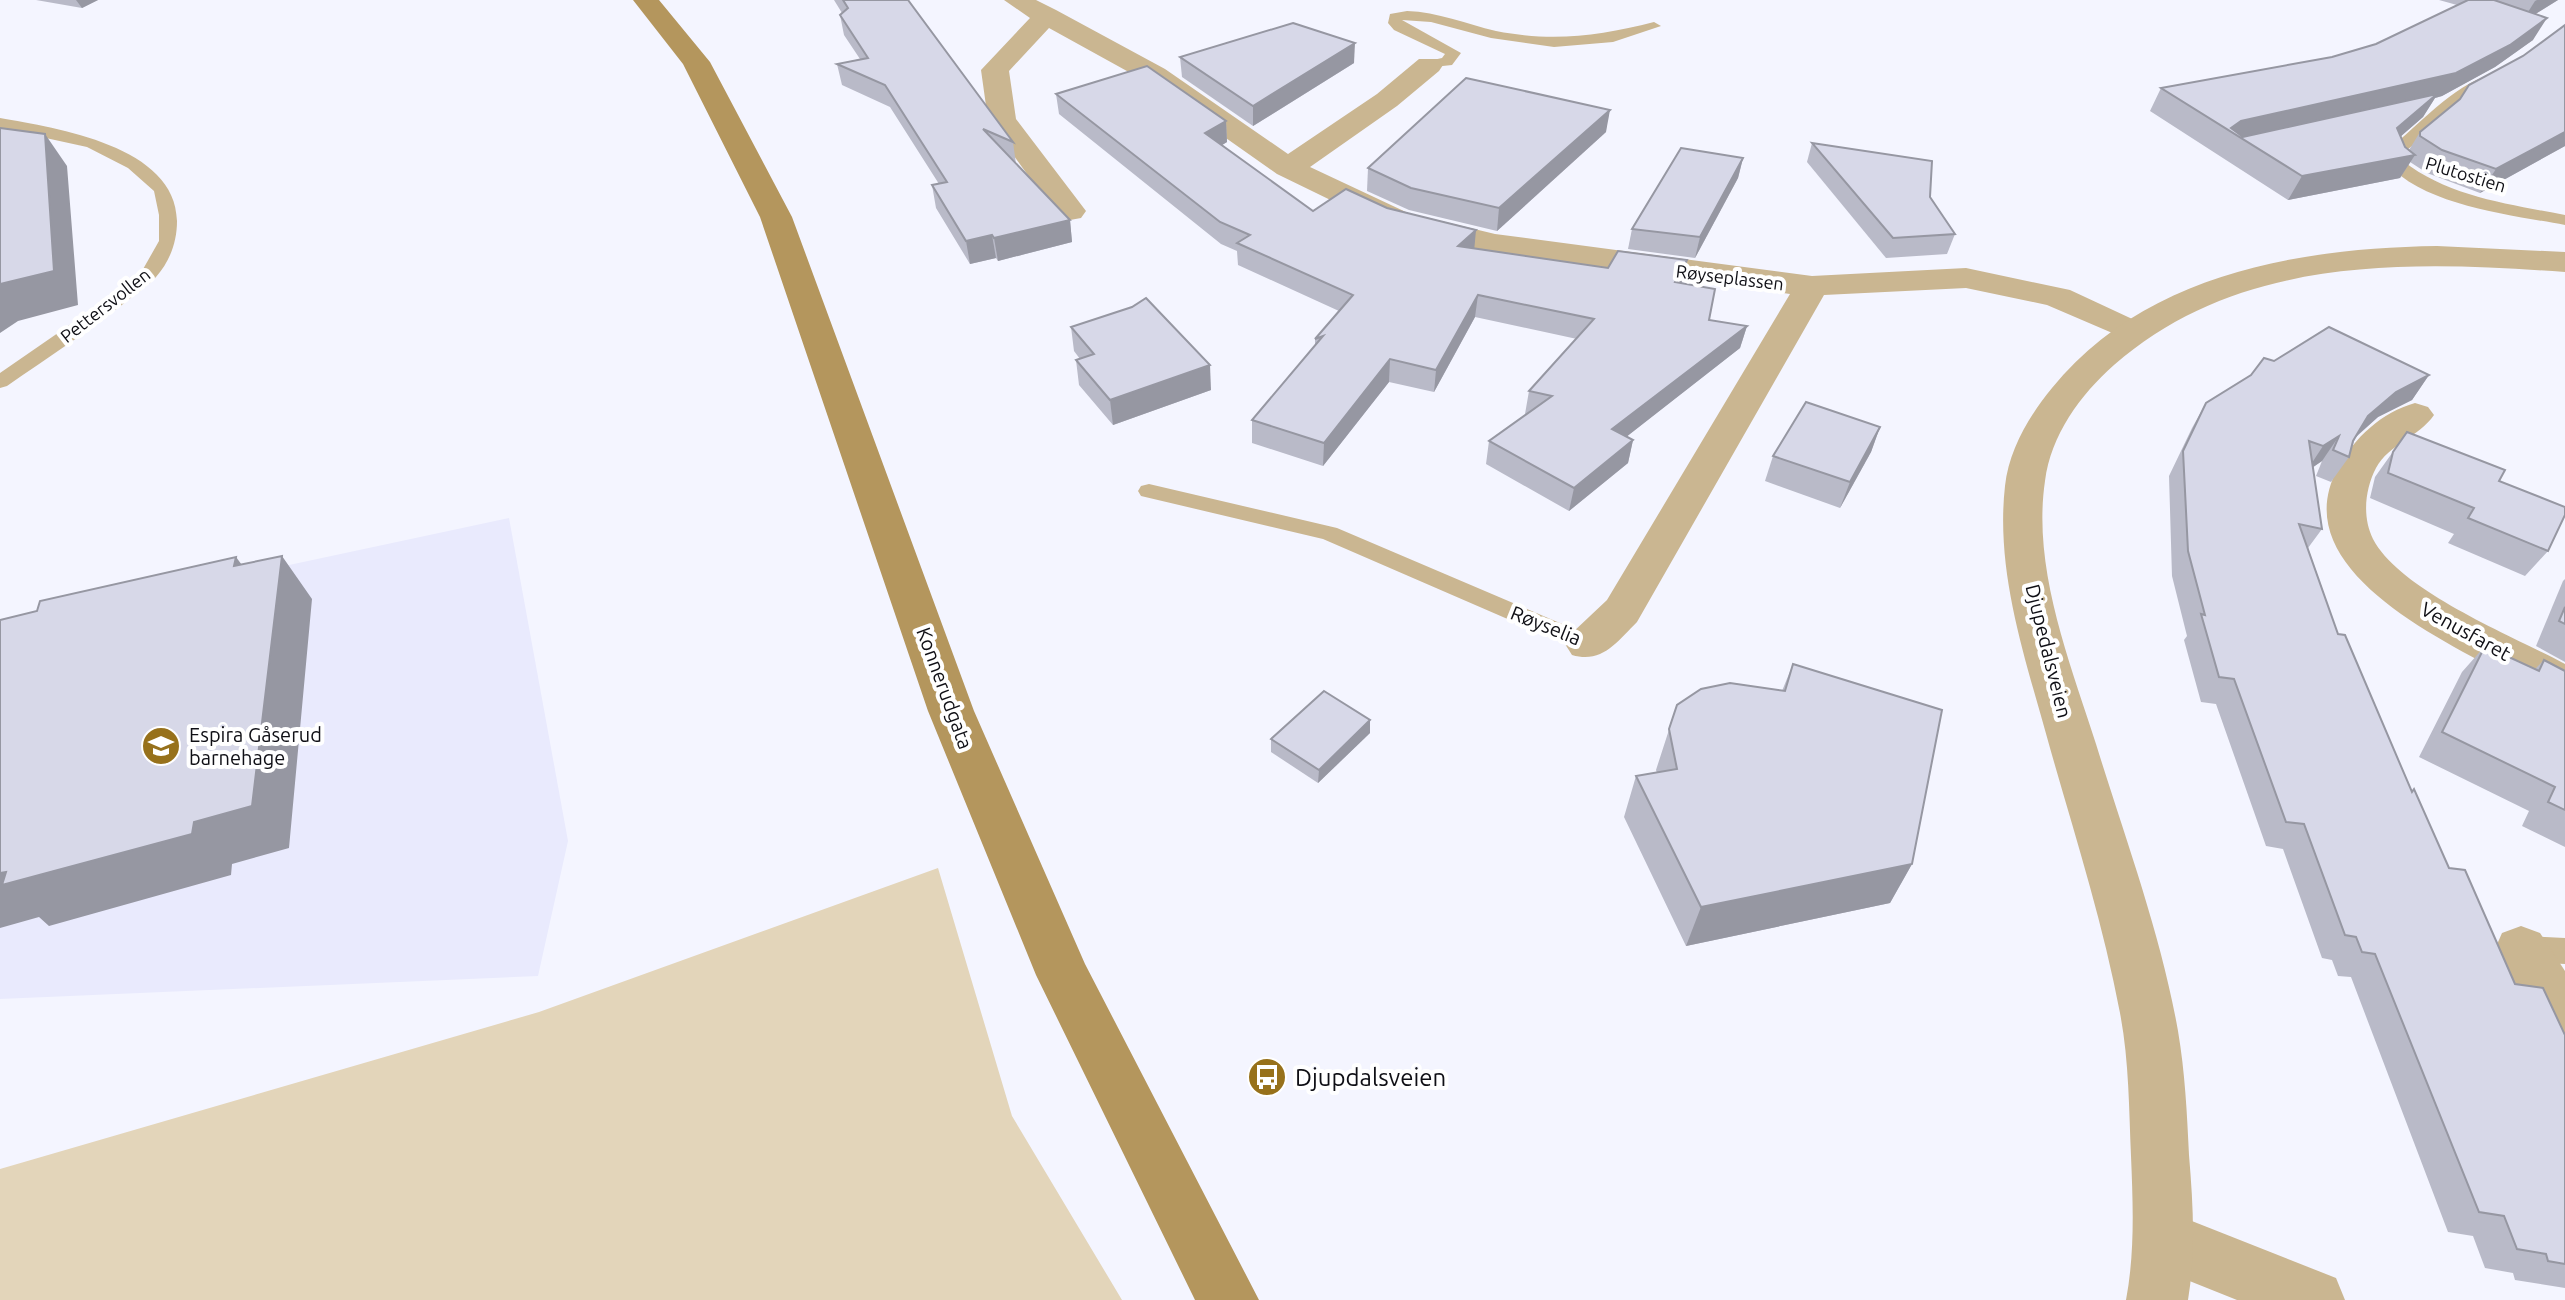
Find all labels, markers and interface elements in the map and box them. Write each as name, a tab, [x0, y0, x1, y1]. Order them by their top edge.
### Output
street label: Plutostien	[2423, 152, 2509, 196]
street label: Røyseplassen	[1675, 260, 1785, 294]
street label: Pettersvollen	[56, 264, 154, 346]
street label: Djupedalsveien	[2021, 582, 2077, 720]
street label: Venusfaret	[2417, 597, 2515, 665]
street label: Røyselia	[1507, 601, 1585, 649]
street label: Konnerudgata	[912, 624, 978, 752]
place label: Espira Gåserud barnehage	[189, 723, 322, 769]
school or university icon: Espira Gåserud barnehage	[140, 725, 182, 767]
bus stop icon: Djupdalsveien	[1246, 1056, 1288, 1098]
place label: Djupdalsveien	[1295, 1064, 1446, 1091]

